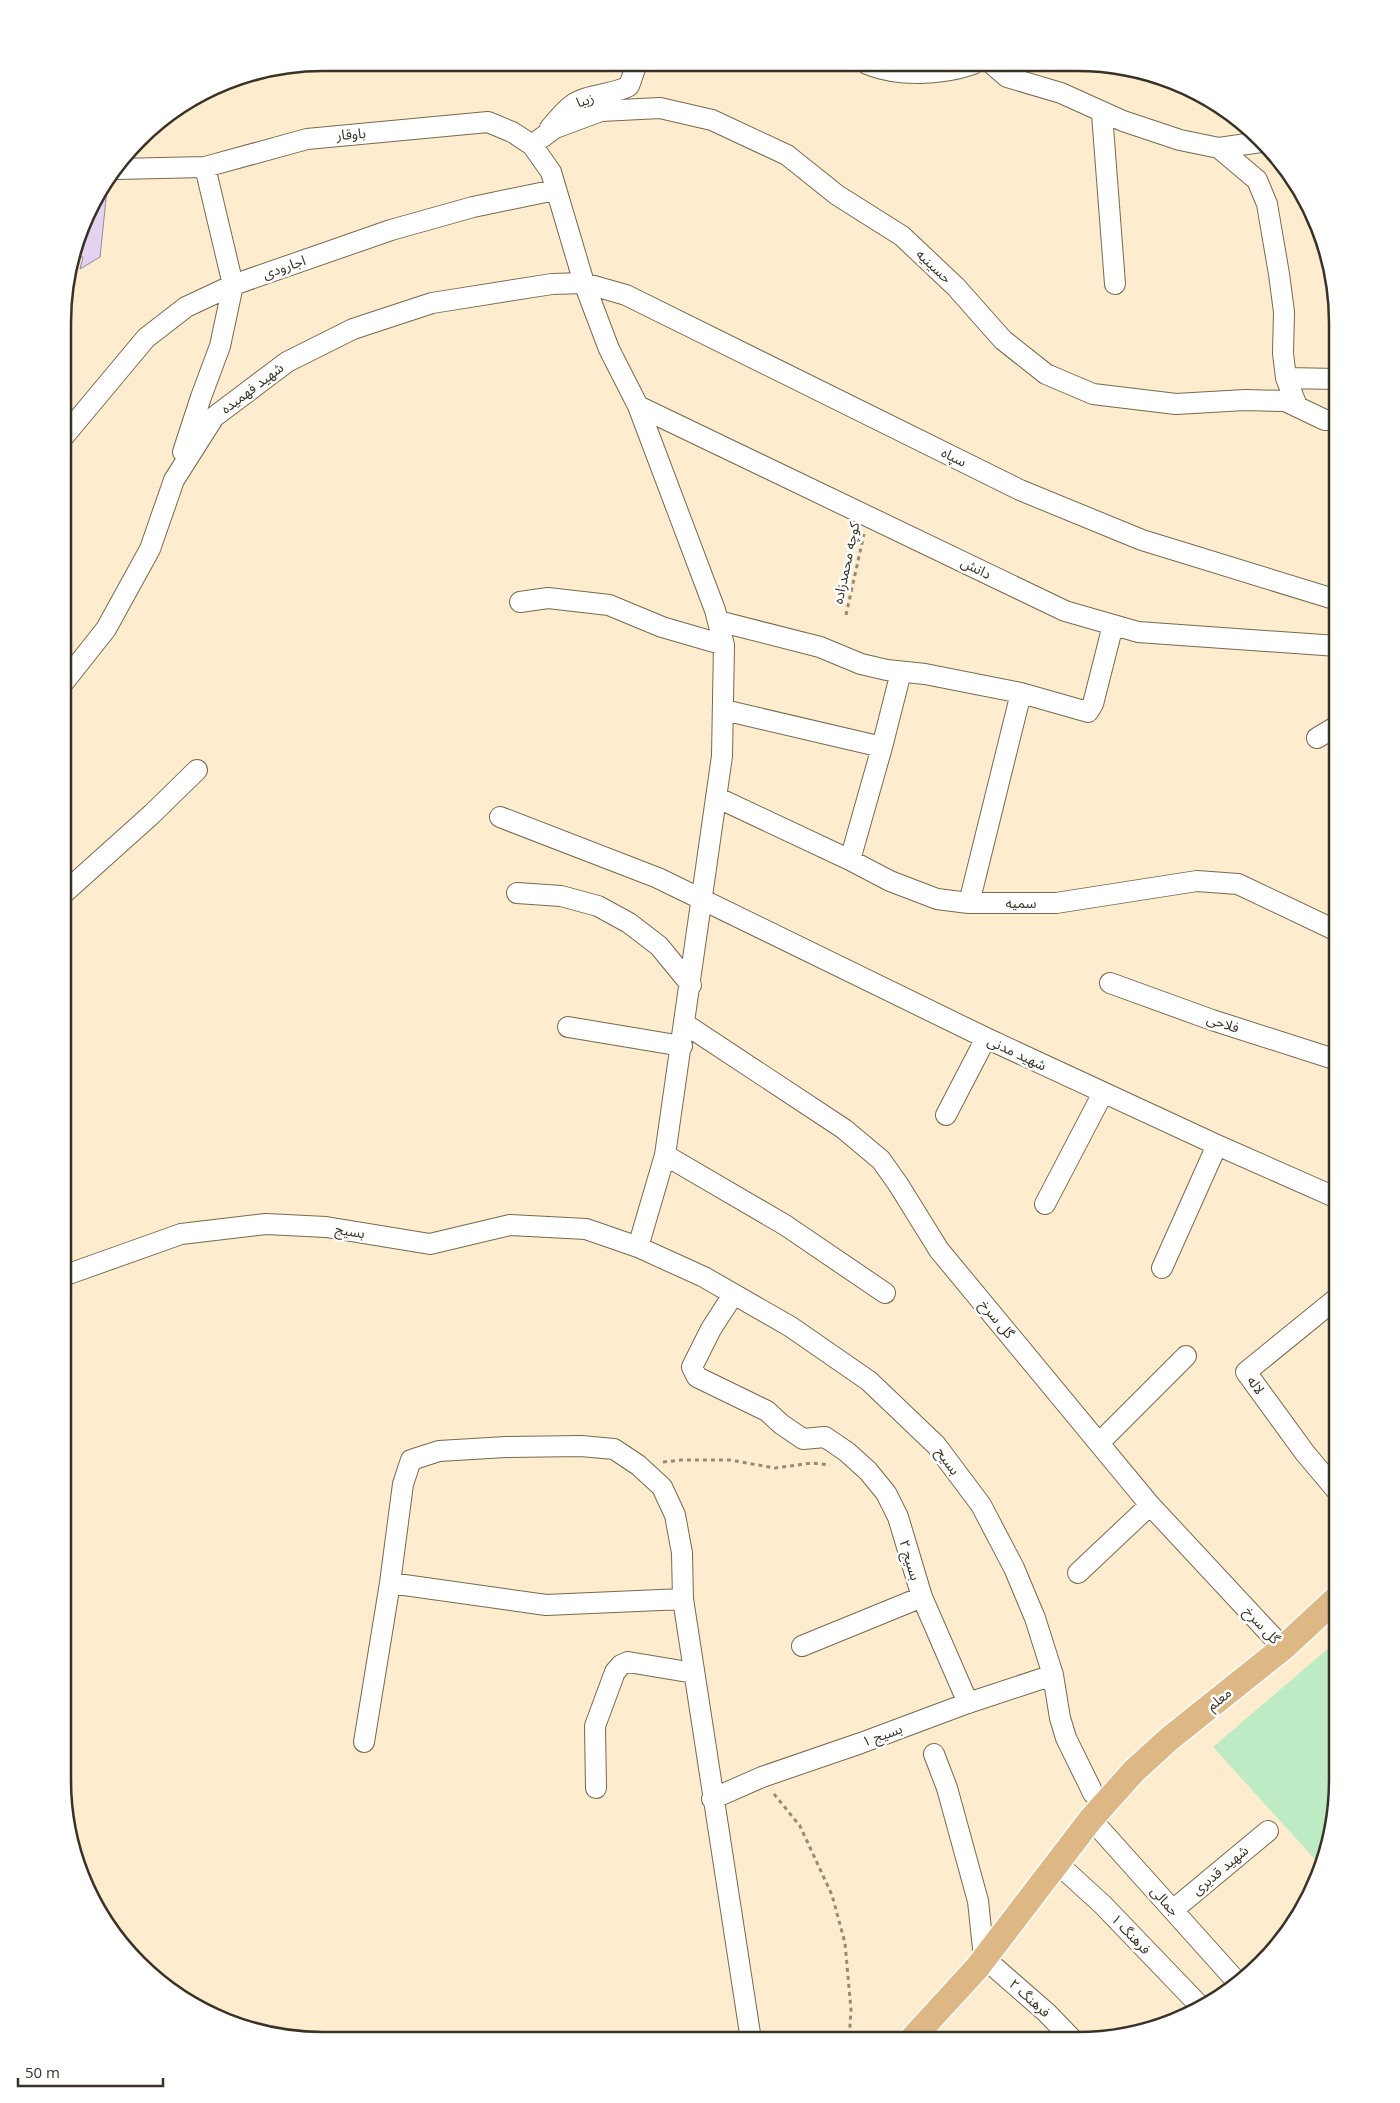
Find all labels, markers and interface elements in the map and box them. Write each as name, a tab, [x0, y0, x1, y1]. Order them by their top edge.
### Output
street label: زیبا	[573, 87, 597, 112]
street label: باوقار	[334, 123, 367, 144]
street label: حسینیه	[912, 244, 956, 287]
street label: اجارودی	[260, 250, 308, 283]
street label: شهید فهمیده	[216, 358, 287, 418]
street label: سپاه	[938, 442, 970, 472]
street label: کوچه محمدزاده	[828, 520, 865, 606]
street label: دانش	[958, 552, 995, 583]
street label: سمیه	[1005, 893, 1037, 912]
street label: فلاحی	[1204, 1008, 1242, 1037]
street label: شهید مدنی	[985, 1031, 1050, 1075]
street label: بسیج	[333, 1219, 367, 1244]
street label: گل سرخ	[974, 1295, 1019, 1344]
street label: لاله	[1243, 1372, 1270, 1398]
street label: بسیح	[930, 1443, 965, 1480]
street label: بسیج ۲	[893, 1537, 926, 1583]
street label: گل سرخ	[1239, 1602, 1285, 1649]
street label: معلم	[1202, 1683, 1236, 1716]
street label: بسیج ۱	[859, 1718, 906, 1752]
street label: شهید قدیری	[1187, 1840, 1252, 1899]
street label: جمالی	[1147, 1882, 1184, 1920]
street label: فرهنگ ۱	[1107, 1909, 1155, 1958]
street label: فرهنگ ۲	[1006, 1974, 1055, 2021]
scale bar	[18, 2056, 162, 2088]
text: 50 m	[25, 2062, 60, 2082]

